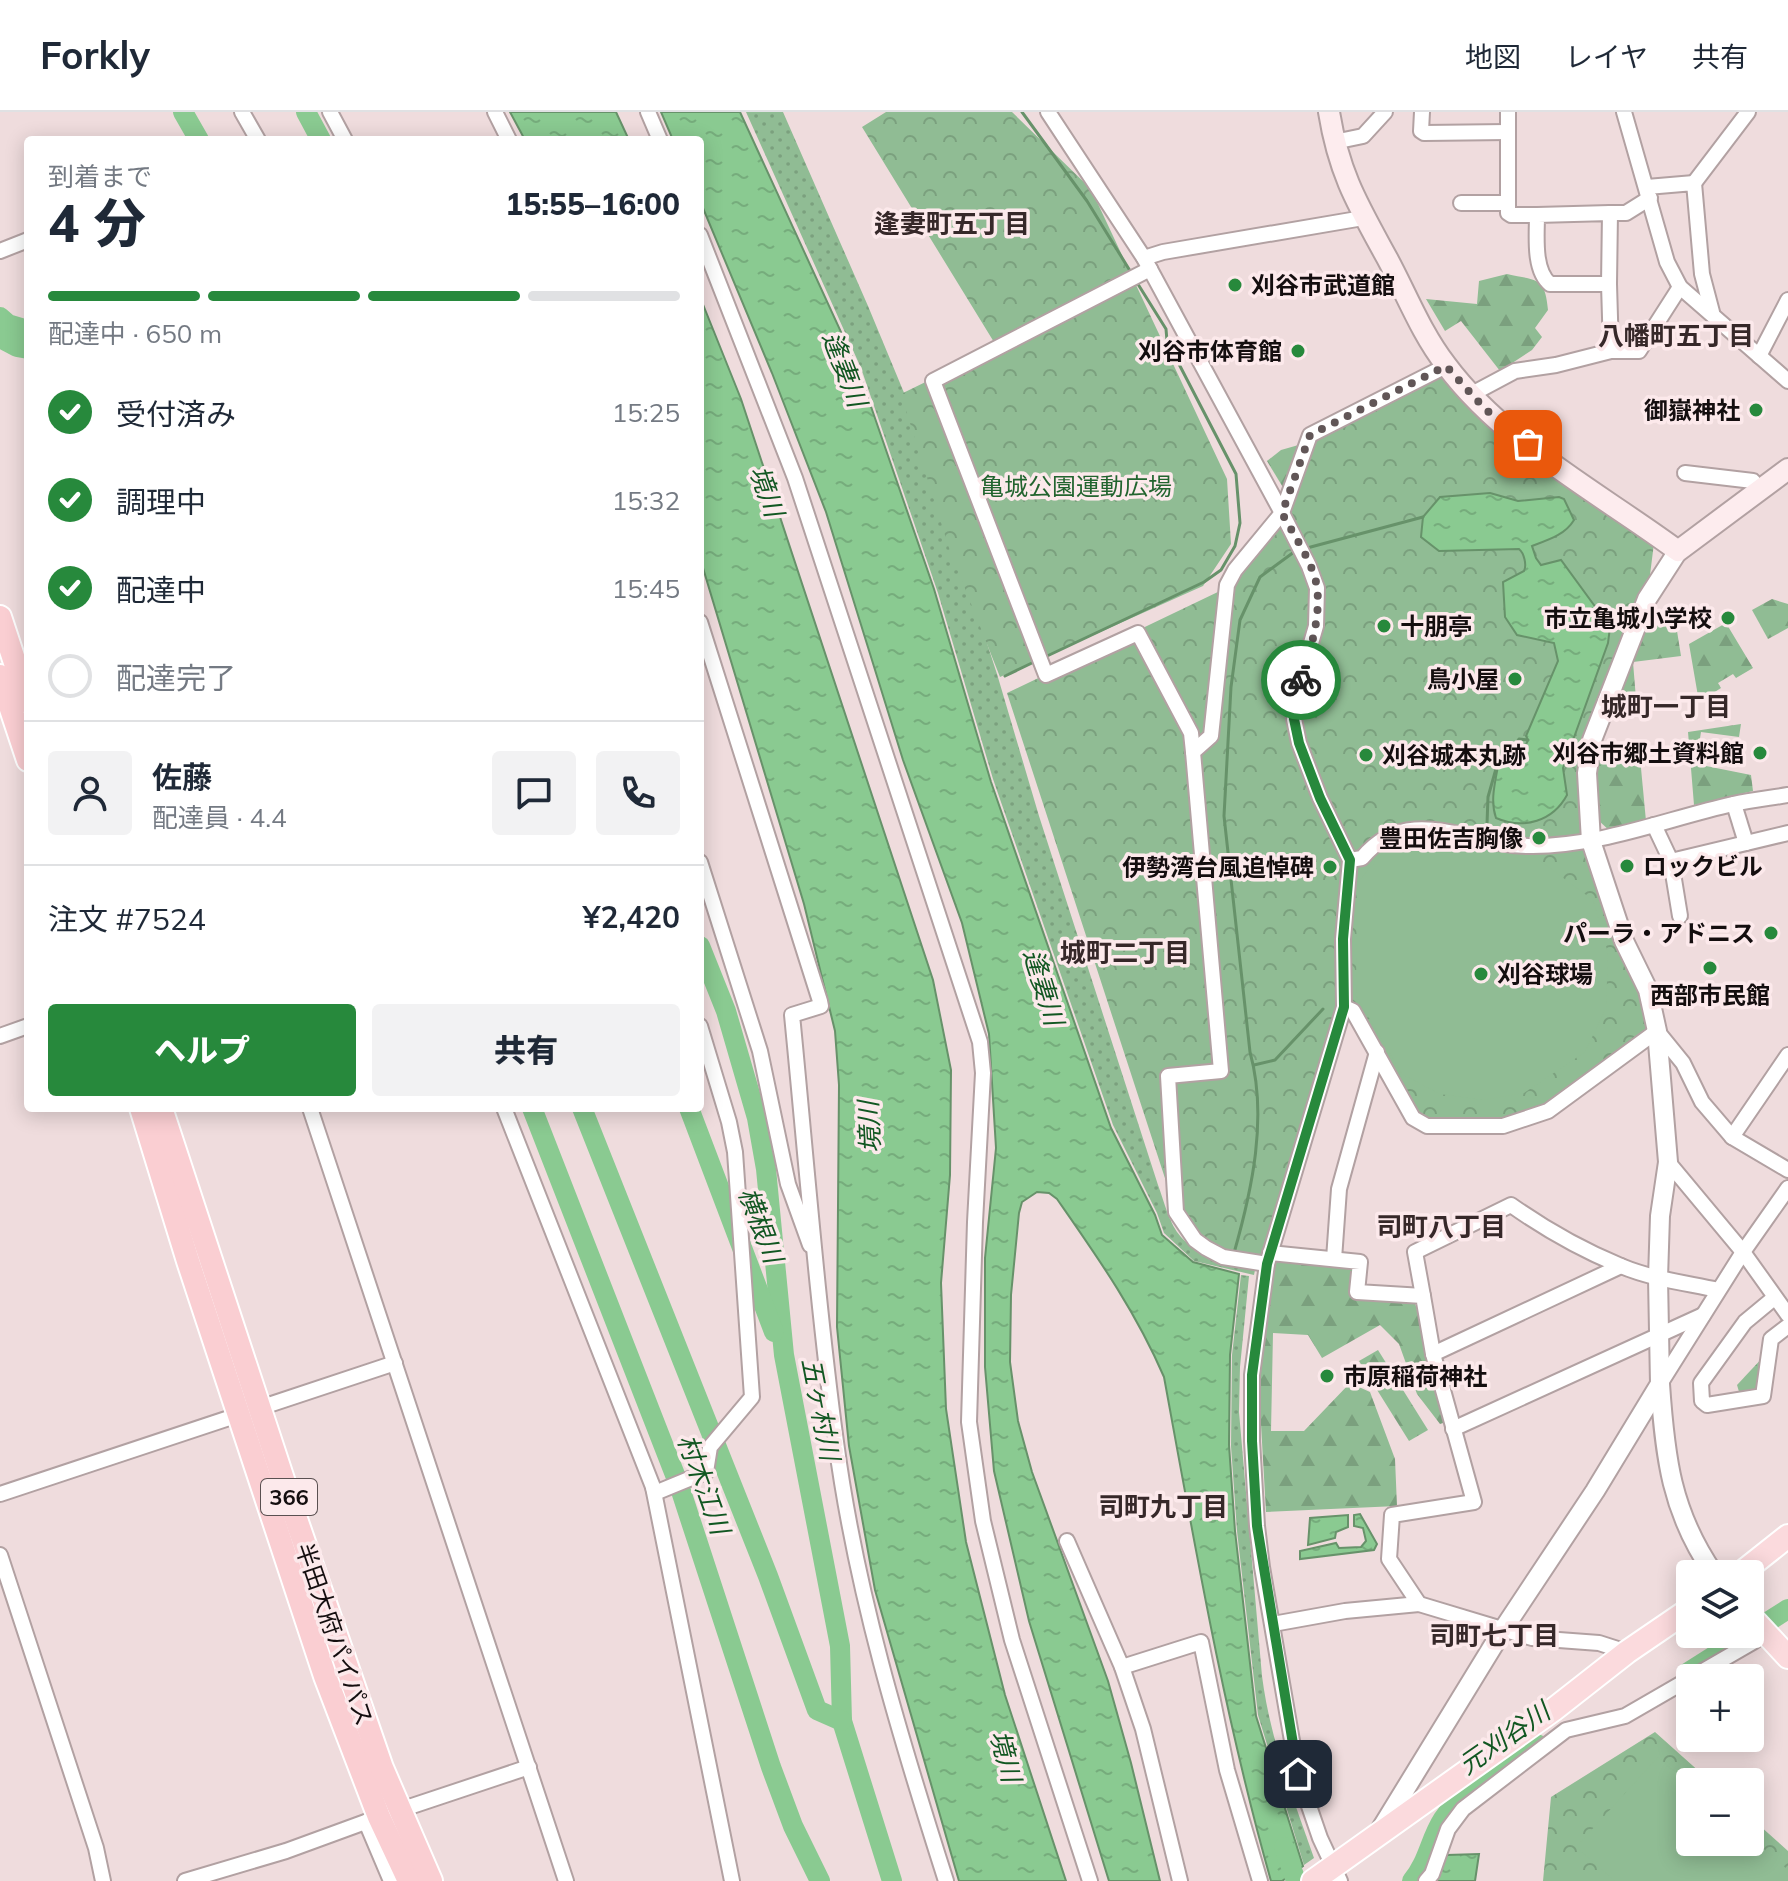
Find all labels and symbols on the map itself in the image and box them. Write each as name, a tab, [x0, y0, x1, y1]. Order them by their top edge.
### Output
district label: 逢妻町五丁目	[874, 207, 1030, 240]
place label: 刈谷市武道館	[1251, 270, 1395, 300]
marker: 刈谷市武道館	[1226, 276, 1244, 294]
district label: 八幡町五丁目	[1598, 319, 1754, 352]
water label: 逢妻川	[816, 327, 875, 414]
place label: 刈谷市体育館	[1138, 336, 1282, 366]
marker: 刈谷市体育館	[1289, 342, 1307, 360]
place label: 御嶽神社	[1644, 395, 1740, 425]
marker: 御嶽神社	[1747, 401, 1765, 419]
pin	[1494, 410, 1562, 478]
water label: 境川	[743, 461, 792, 524]
park label: 亀城公園運動広場	[980, 471, 1172, 501]
place label: 市立亀城小学校	[1544, 603, 1712, 633]
marker: 市立亀城小学校	[1719, 609, 1737, 627]
place label: 十朋亭	[1400, 611, 1472, 641]
marker: 十朋亭	[1375, 617, 1393, 635]
courier	[1261, 640, 1341, 720]
place label: 鳥小屋	[1427, 664, 1499, 694]
marker: 鳥小屋	[1506, 670, 1524, 688]
district label: 城町一丁目	[1601, 690, 1731, 723]
place label: 刈谷市郷土資料館	[1552, 738, 1744, 768]
place label: 刈谷城本丸跡	[1382, 740, 1526, 770]
marker: 刈谷市郷土資料館	[1751, 744, 1769, 762]
marker: 刈谷城本丸跡	[1357, 746, 1375, 764]
place label: 豊田佐吉胸像	[1379, 823, 1523, 853]
marker: 豊田佐吉胸像	[1530, 829, 1548, 847]
place label: ロックビル	[1643, 851, 1763, 881]
place label: 伊勢湾台風追悼碑	[1122, 852, 1314, 882]
marker: ロックビル	[1618, 857, 1636, 875]
marker: 伊勢湾台風追悼碑	[1321, 858, 1339, 876]
place label: パーラ・アドニス	[1563, 918, 1755, 948]
marker: パーラ・アドニス	[1762, 924, 1780, 942]
district label: 城町二丁目	[1060, 936, 1190, 969]
water label: 逢妻川	[1017, 945, 1072, 1032]
place label: 刈谷球場	[1497, 959, 1593, 989]
marker: 西部市民館	[1701, 959, 1719, 977]
marker: 刈谷球場	[1472, 965, 1490, 983]
place label: 西部市民館	[1650, 980, 1770, 1010]
water label: 境川	[851, 1097, 887, 1154]
water label: 横根川	[732, 1183, 791, 1270]
district label: 司町八丁目	[1376, 1210, 1506, 1243]
water label: 五ヶ村川	[795, 1355, 848, 1466]
place label: 市原稲荷神社	[1343, 1361, 1487, 1391]
marker: 市原稲荷神社	[1318, 1367, 1336, 1385]
water label: 村木江川	[671, 1429, 738, 1541]
road number: 366	[261, 1479, 317, 1515]
district label: 司町九丁目	[1098, 1490, 1228, 1523]
street label: 半田大府パイパス	[290, 1539, 380, 1729]
district label: 司町七丁目	[1429, 1619, 1559, 1652]
water label: 元刈谷川	[1452, 1693, 1559, 1781]
water label: 境川	[983, 1727, 1029, 1788]
pin	[1264, 1740, 1332, 1808]

